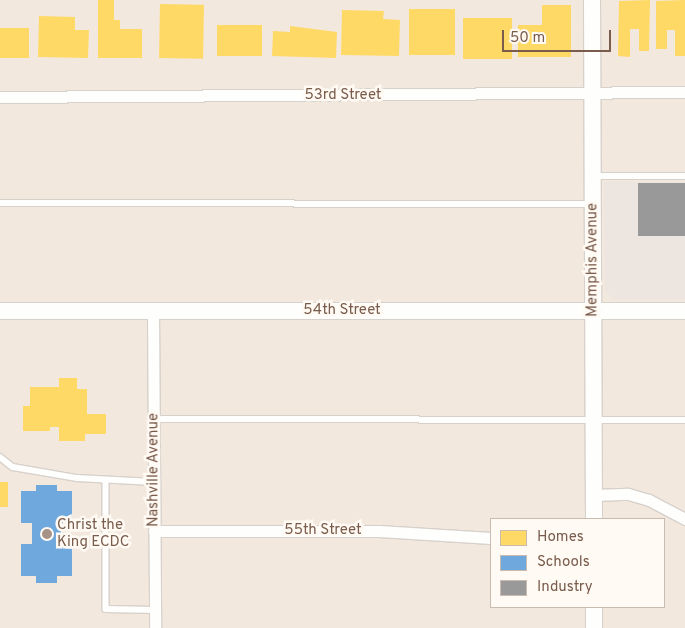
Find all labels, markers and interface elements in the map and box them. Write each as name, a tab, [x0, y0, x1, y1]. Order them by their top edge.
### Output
scale bar	[505, 20, 614, 52]
text: 50 m	[510, 29, 545, 48]
street label: 53rd Street	[304, 87, 382, 105]
street label: Memphis Avenue	[584, 203, 602, 317]
street label: 54th Street	[303, 302, 381, 320]
street label: Nashville Avenue	[145, 413, 163, 527]
place label: Christ the King ECDC	[57, 516, 129, 551]
legend	[490, 518, 665, 608]
street label: 55th Street	[284, 522, 362, 540]
marker: Christ the King ECDC	[41, 528, 53, 540]
text: Homes	[537, 528, 584, 547]
text: Schools	[537, 553, 590, 572]
text: Industry	[537, 578, 593, 597]

